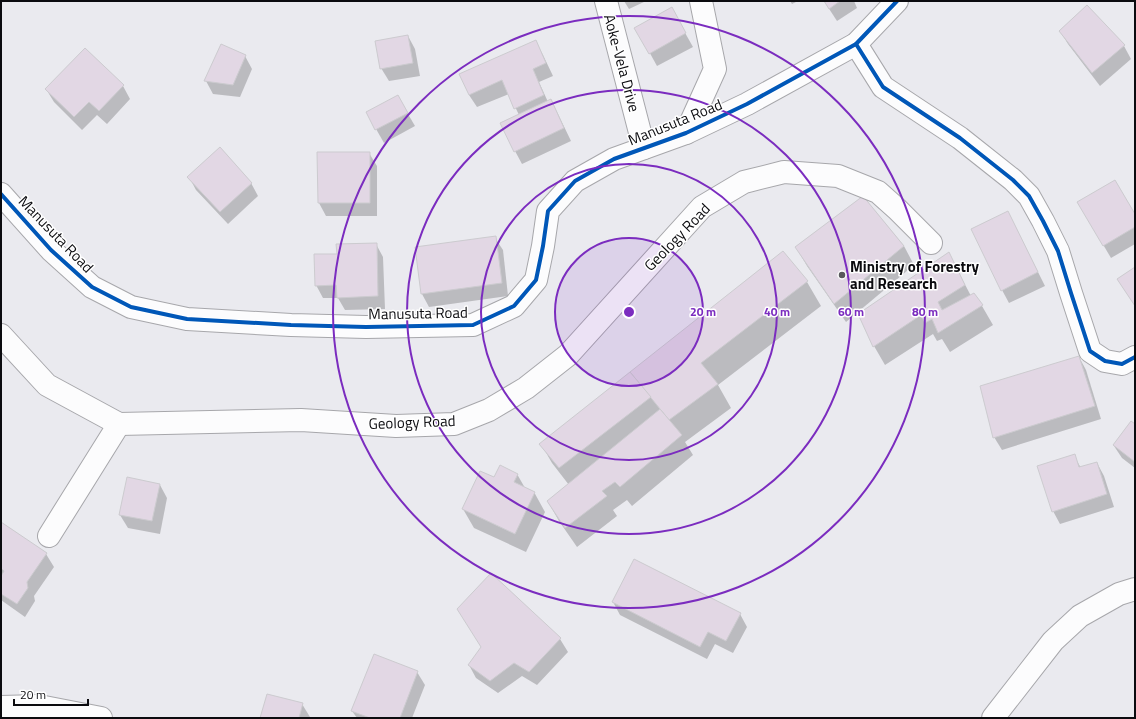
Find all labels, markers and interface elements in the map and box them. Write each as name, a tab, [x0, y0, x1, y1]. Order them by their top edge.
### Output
street label: Aoke-Vela Drive	[598, 12, 646, 114]
street label: Manusuta Road	[624, 93, 726, 151]
street label: Manusuta Road	[13, 190, 99, 278]
street label: Geology Road	[639, 198, 715, 276]
place label: Ministry of Forestry and Research	[850, 255, 980, 295]
marker: Ministry of Forestry and Research	[837, 270, 847, 280]
street label: Manusuta Road	[368, 301, 468, 325]
text: 20 m	[690, 302, 716, 321]
text: 40 m	[764, 302, 790, 321]
text: 60 m	[838, 302, 864, 321]
text: 80 m	[912, 302, 938, 321]
centre of rings	[622, 305, 636, 319]
street label: Geology Road	[368, 409, 456, 435]
scale bar	[14, 681, 88, 707]
text: 20 m	[20, 685, 46, 704]

